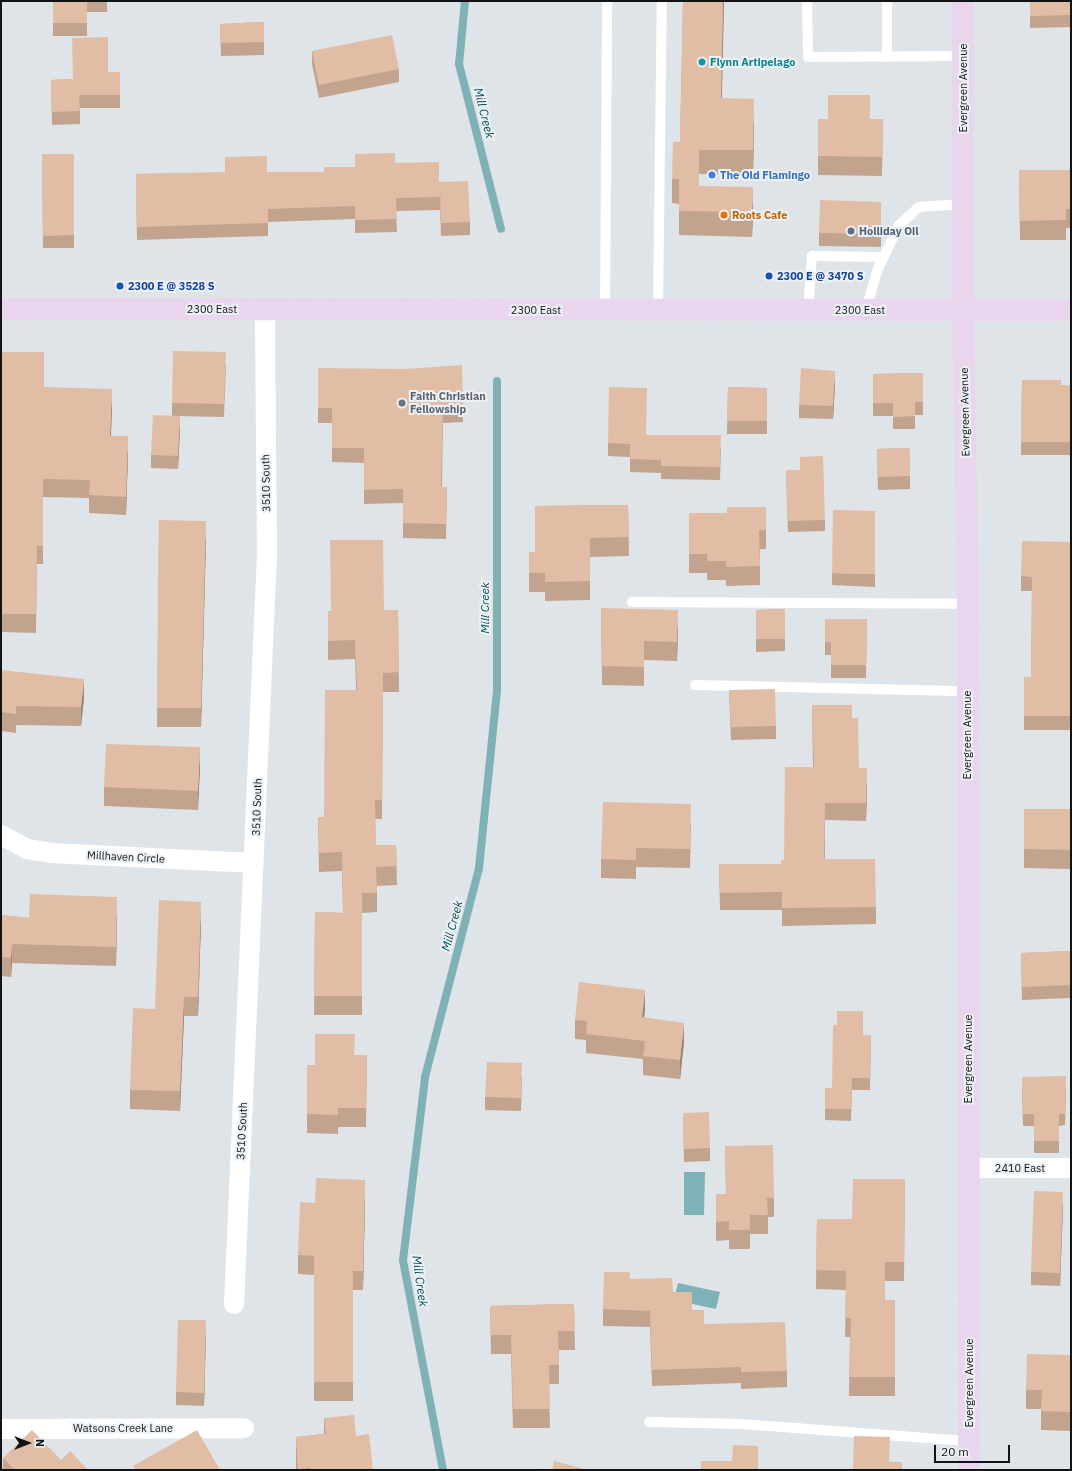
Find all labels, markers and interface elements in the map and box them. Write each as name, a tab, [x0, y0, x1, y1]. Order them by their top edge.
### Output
street label: Evergreen Avenue	[956, 43, 970, 133]
place label: Flynn Artipelago	[710, 55, 795, 69]
marker: Flynn Artipelago	[697, 57, 707, 67]
water label: Mill Creek	[471, 86, 497, 140]
place label: The Old Flamingo	[720, 168, 810, 182]
marker: The Old Flamingo	[707, 170, 717, 180]
place label: Roots Cafe	[732, 208, 787, 222]
marker: Roots Cafe	[719, 210, 729, 220]
place label: Holliday Oil	[859, 224, 919, 238]
marker: Holliday Oil	[846, 226, 856, 236]
place label: 2300 E @ 3470 S	[777, 269, 864, 283]
marker: 2300 E @ 3470 S	[764, 271, 774, 281]
place label: 2300 E @ 3528 S	[128, 279, 215, 293]
marker: 2300 E @ 3528 S	[115, 281, 125, 291]
street label: 2300 East	[187, 302, 237, 316]
street label: 2300 East	[511, 303, 561, 317]
street label: 2300 East	[835, 303, 885, 317]
street label: Evergreen Avenue	[958, 367, 972, 457]
place label: Faith Christian Fellowship	[410, 390, 486, 416]
marker: Faith Christian Fellowship	[397, 398, 407, 408]
street label: 3510 South	[259, 454, 273, 512]
water label: Mill Creek	[478, 582, 492, 634]
street label: Evergreen Avenue	[960, 690, 974, 780]
street label: 3510 South	[249, 778, 265, 836]
street label: Millhaven Circle	[87, 848, 165, 866]
water label: Mill Creek	[438, 899, 466, 953]
street label: Evergreen Avenue	[961, 1014, 975, 1104]
street label: 3510 South	[234, 1102, 250, 1160]
street label: 2410 East	[995, 1161, 1045, 1175]
water label: Mill Creek	[409, 1254, 431, 1308]
street label: Evergreen Avenue	[962, 1338, 976, 1428]
street label: Watsons Creek Lane	[73, 1421, 173, 1435]
north arrow	[8, 1423, 48, 1463]
scale bar	[936, 1437, 1012, 1463]
text: N	[33, 1439, 47, 1447]
text: 20 m	[941, 1444, 969, 1459]

